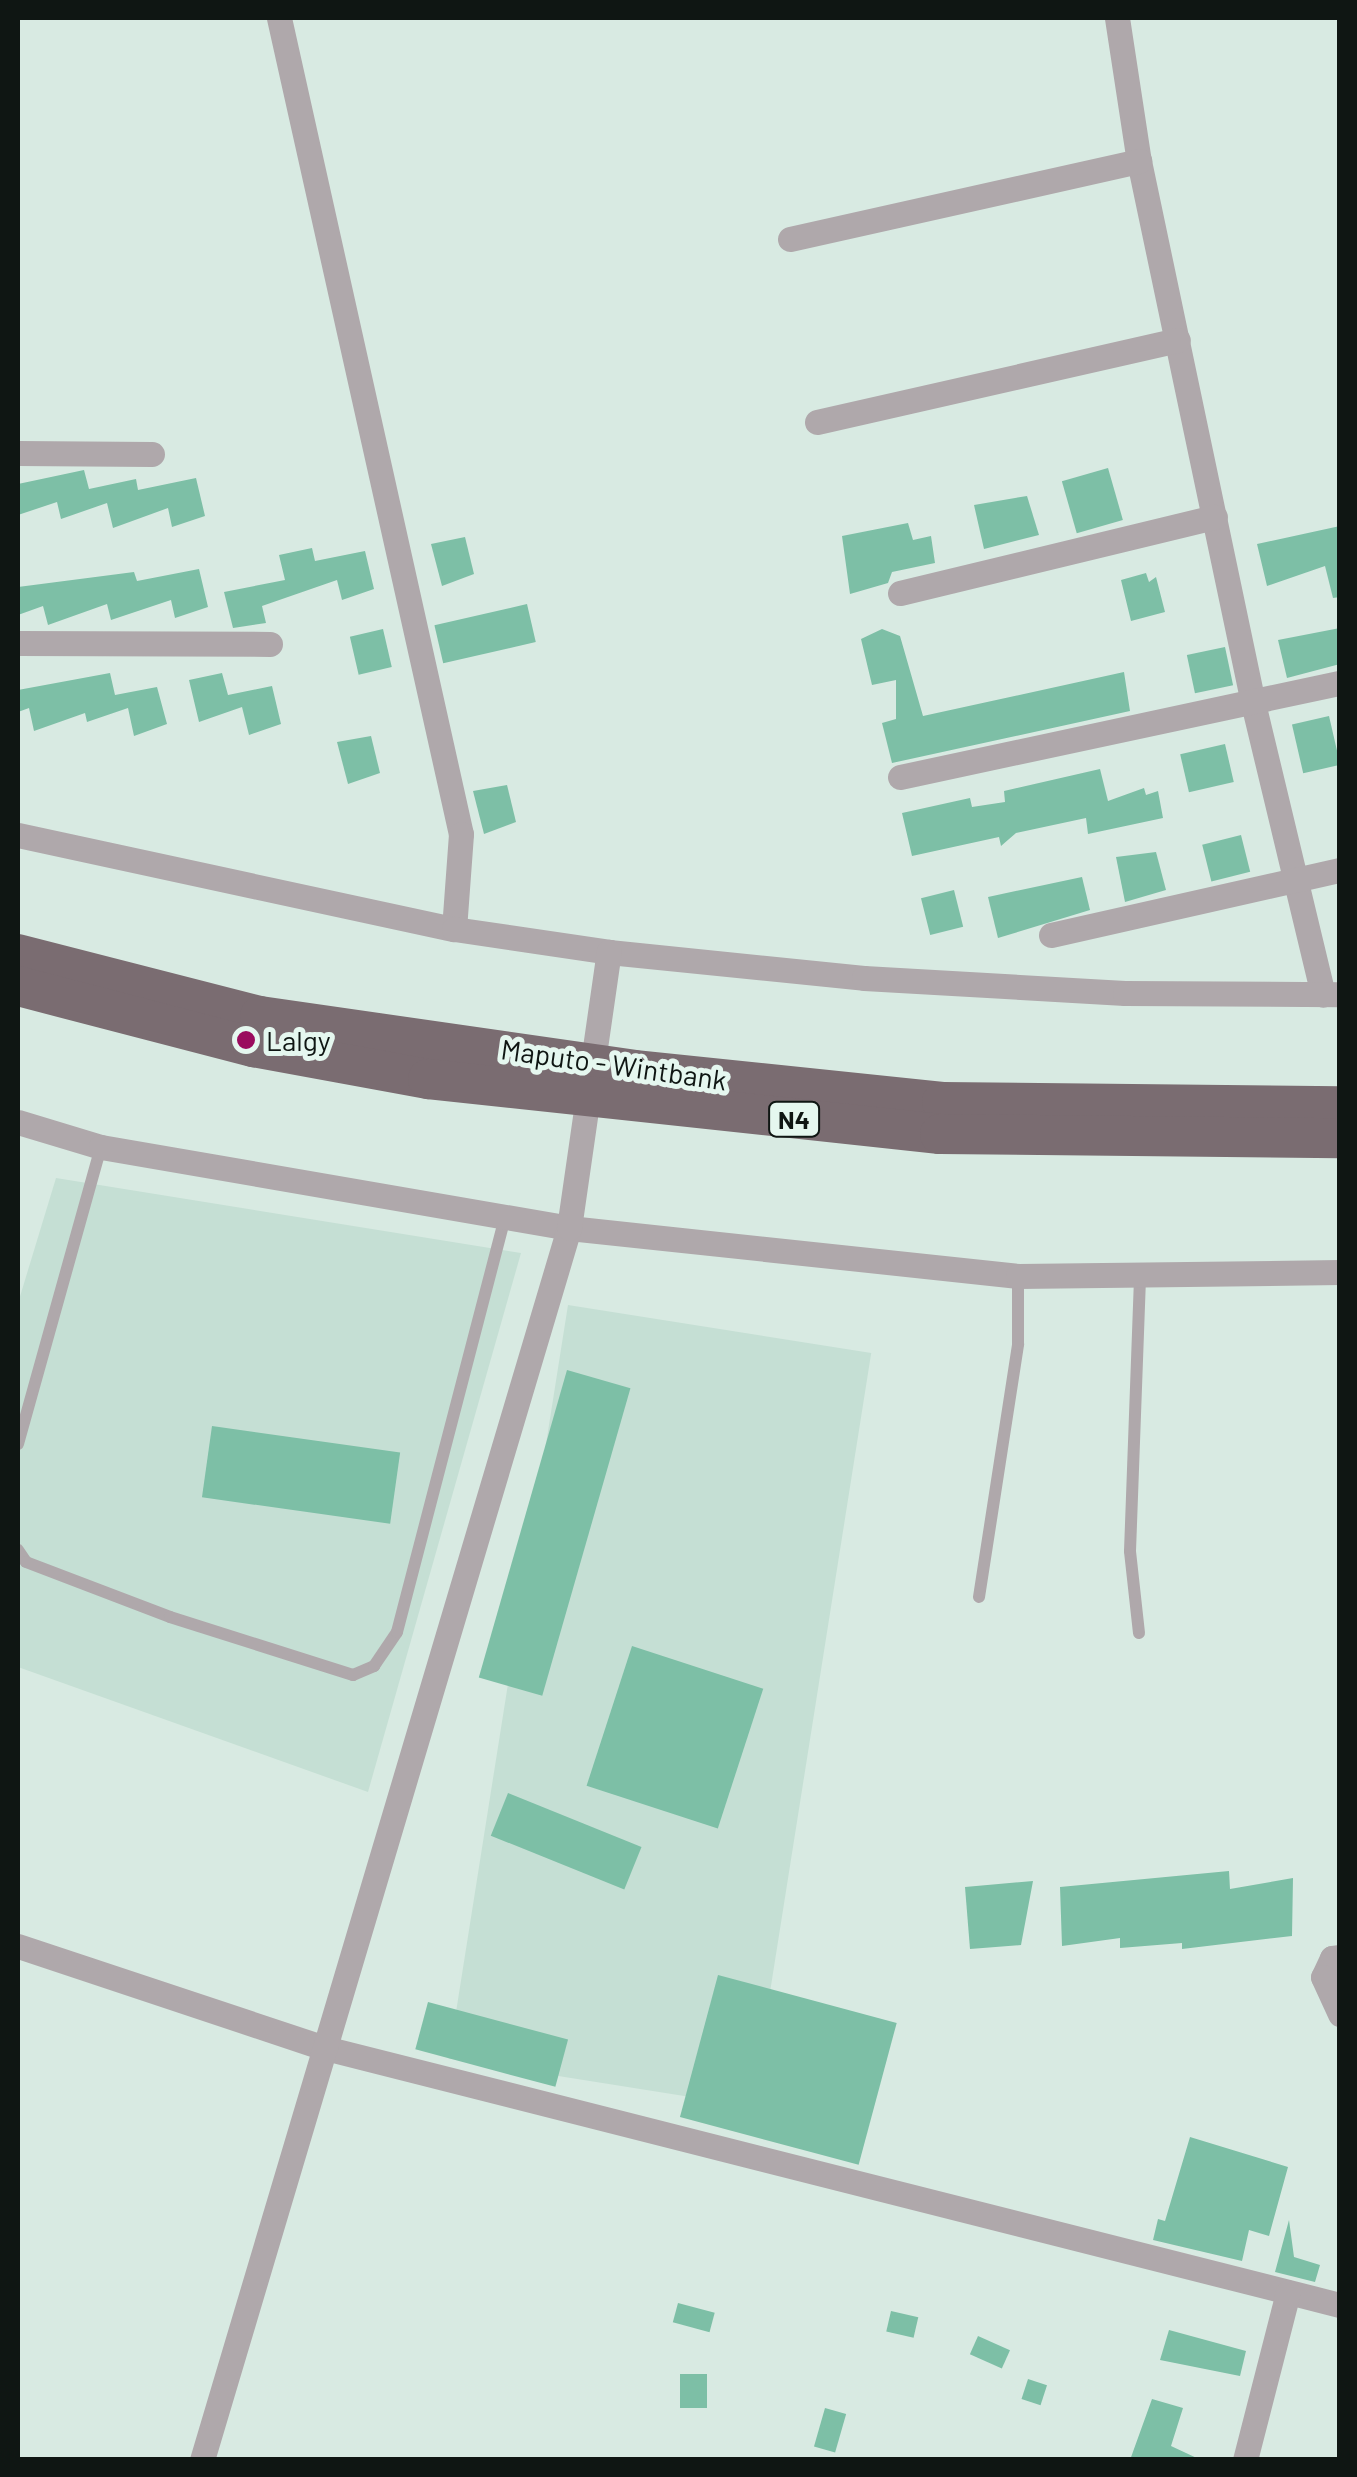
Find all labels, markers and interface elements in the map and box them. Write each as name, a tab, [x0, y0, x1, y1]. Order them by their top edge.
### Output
place label: Lalgy	[266, 1023, 331, 1057]
marker: Lalgy	[235, 1029, 257, 1051]
street label: Maputo - Wintbank	[499, 1032, 729, 1096]
road number: N4	[766, 1099, 822, 1139]

